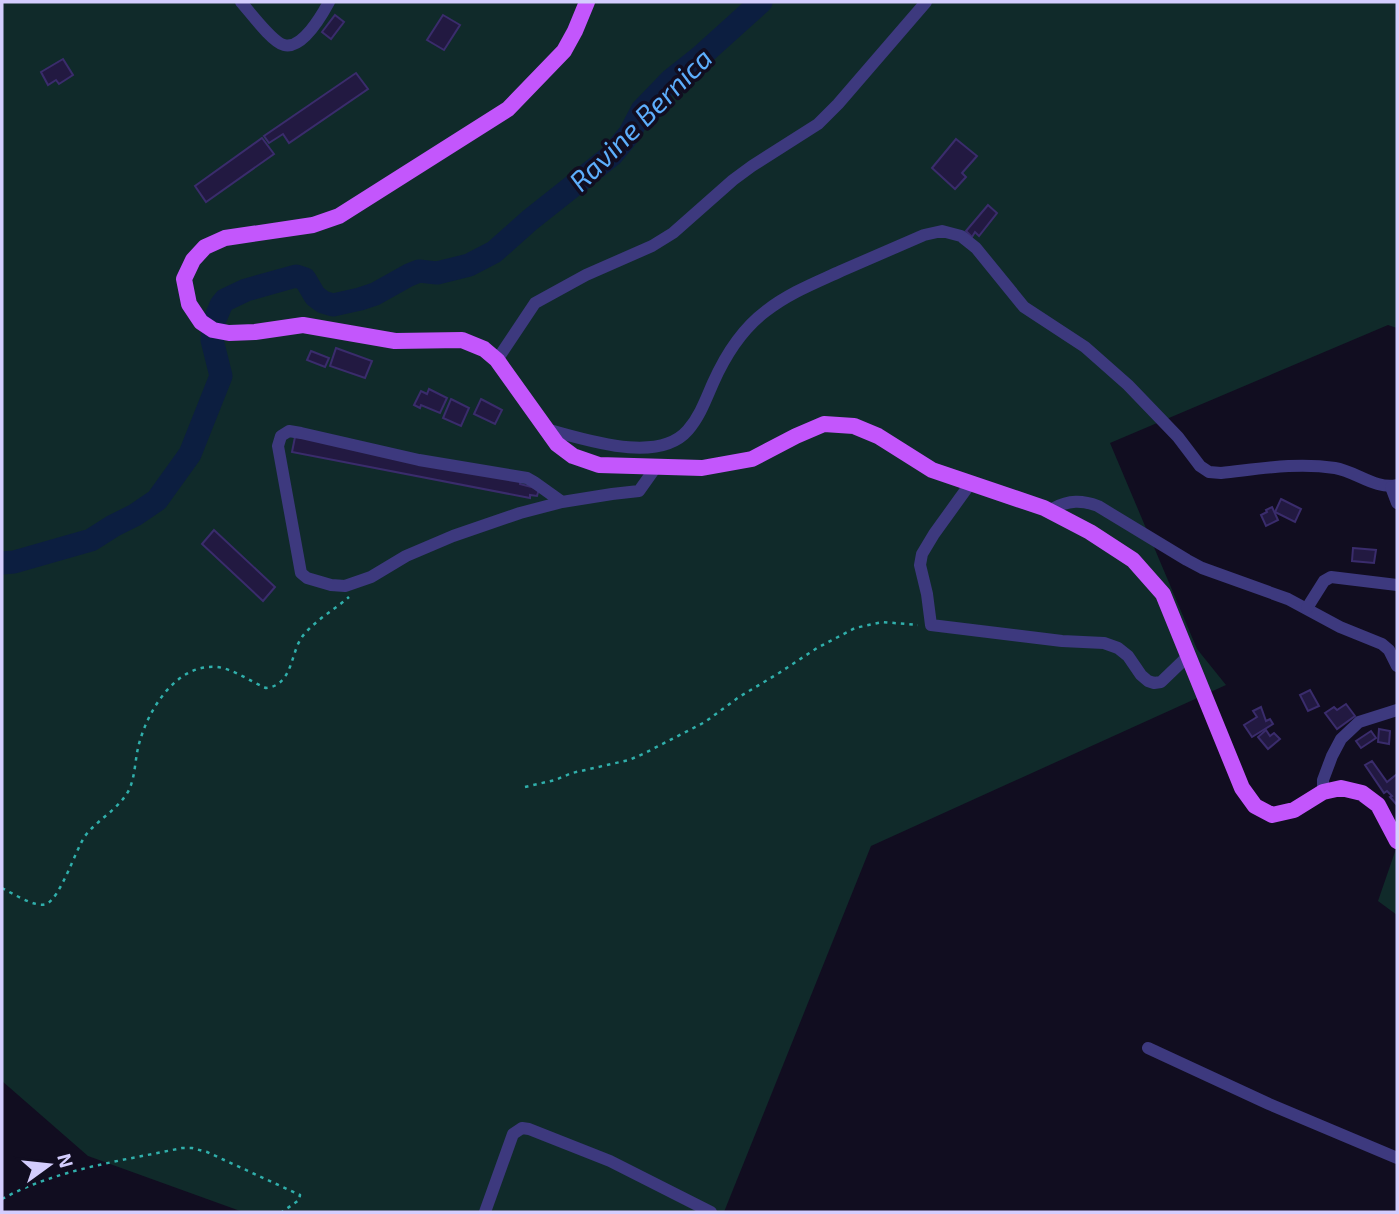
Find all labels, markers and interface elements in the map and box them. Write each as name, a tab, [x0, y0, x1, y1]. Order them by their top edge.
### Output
water label: Ravine Bernica	[561, 40, 719, 198]
north arrow	[14, 1130, 84, 1200]
text: N	[53, 1151, 79, 1170]

